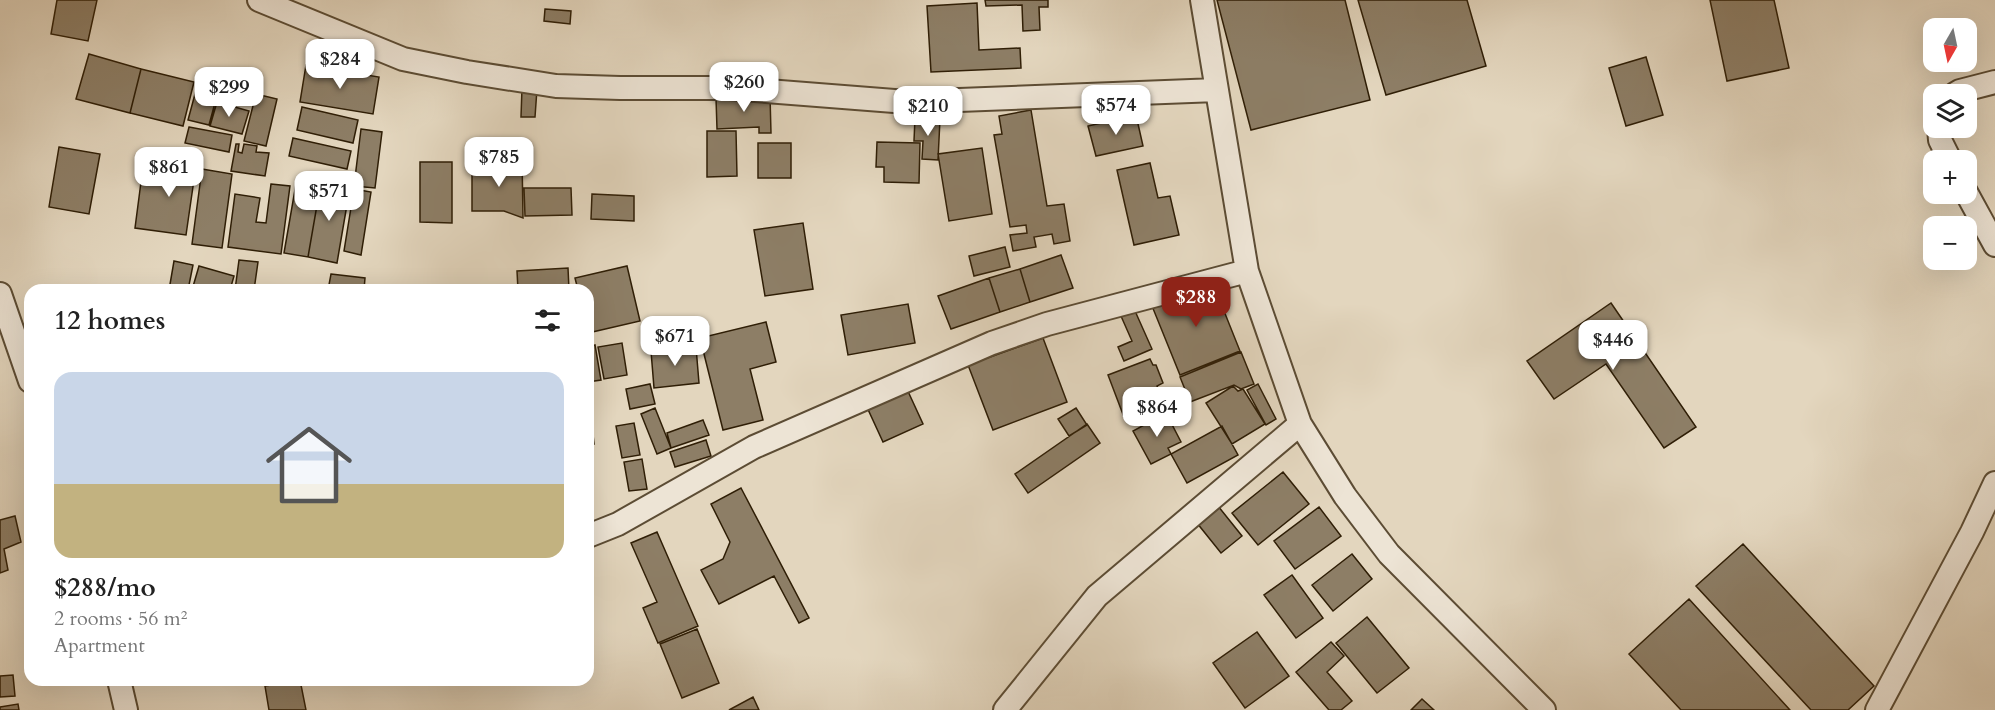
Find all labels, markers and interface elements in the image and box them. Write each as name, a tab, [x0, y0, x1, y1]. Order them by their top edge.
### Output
north arrow	[1923, 18, 1977, 72]
map controls	[1923, 18, 1977, 270]
pin: $284	[304, 39, 376, 90]
text: $284	[320, 45, 360, 72]
pin: $260	[708, 62, 780, 113]
pin: $299	[193, 67, 265, 118]
text: $260	[724, 68, 764, 95]
text: $299	[209, 73, 249, 100]
button: layers	[1923, 84, 1977, 138]
pin: $574	[1080, 85, 1152, 136]
pin: $210	[892, 86, 964, 137]
text: $574	[1096, 91, 1136, 118]
text: $210	[908, 92, 948, 119]
pin: $785	[463, 137, 535, 188]
text: $785	[479, 143, 519, 170]
pin: $861	[133, 147, 205, 198]
button: +	[1923, 150, 1977, 204]
text: $861	[149, 153, 189, 180]
pin: $571	[293, 171, 365, 222]
text: $571	[309, 177, 349, 204]
button: −	[1923, 216, 1977, 270]
pin: $288	[1160, 277, 1232, 328]
text: $288	[1176, 283, 1216, 310]
text: 12 homes	[54, 303, 165, 338]
icon: filters	[531, 304, 564, 337]
pin: $671	[639, 316, 711, 367]
pin: $446	[1577, 320, 1649, 371]
text: $671	[655, 322, 695, 349]
text: $446	[1593, 326, 1633, 353]
pin: $864	[1121, 387, 1193, 438]
text: $864	[1137, 393, 1177, 420]
icon: home	[255, 411, 363, 519]
text: $288/mo	[54, 570, 156, 605]
text: 2 rooms · 56 m²	[54, 605, 187, 632]
text: Apartment	[54, 632, 145, 659]

